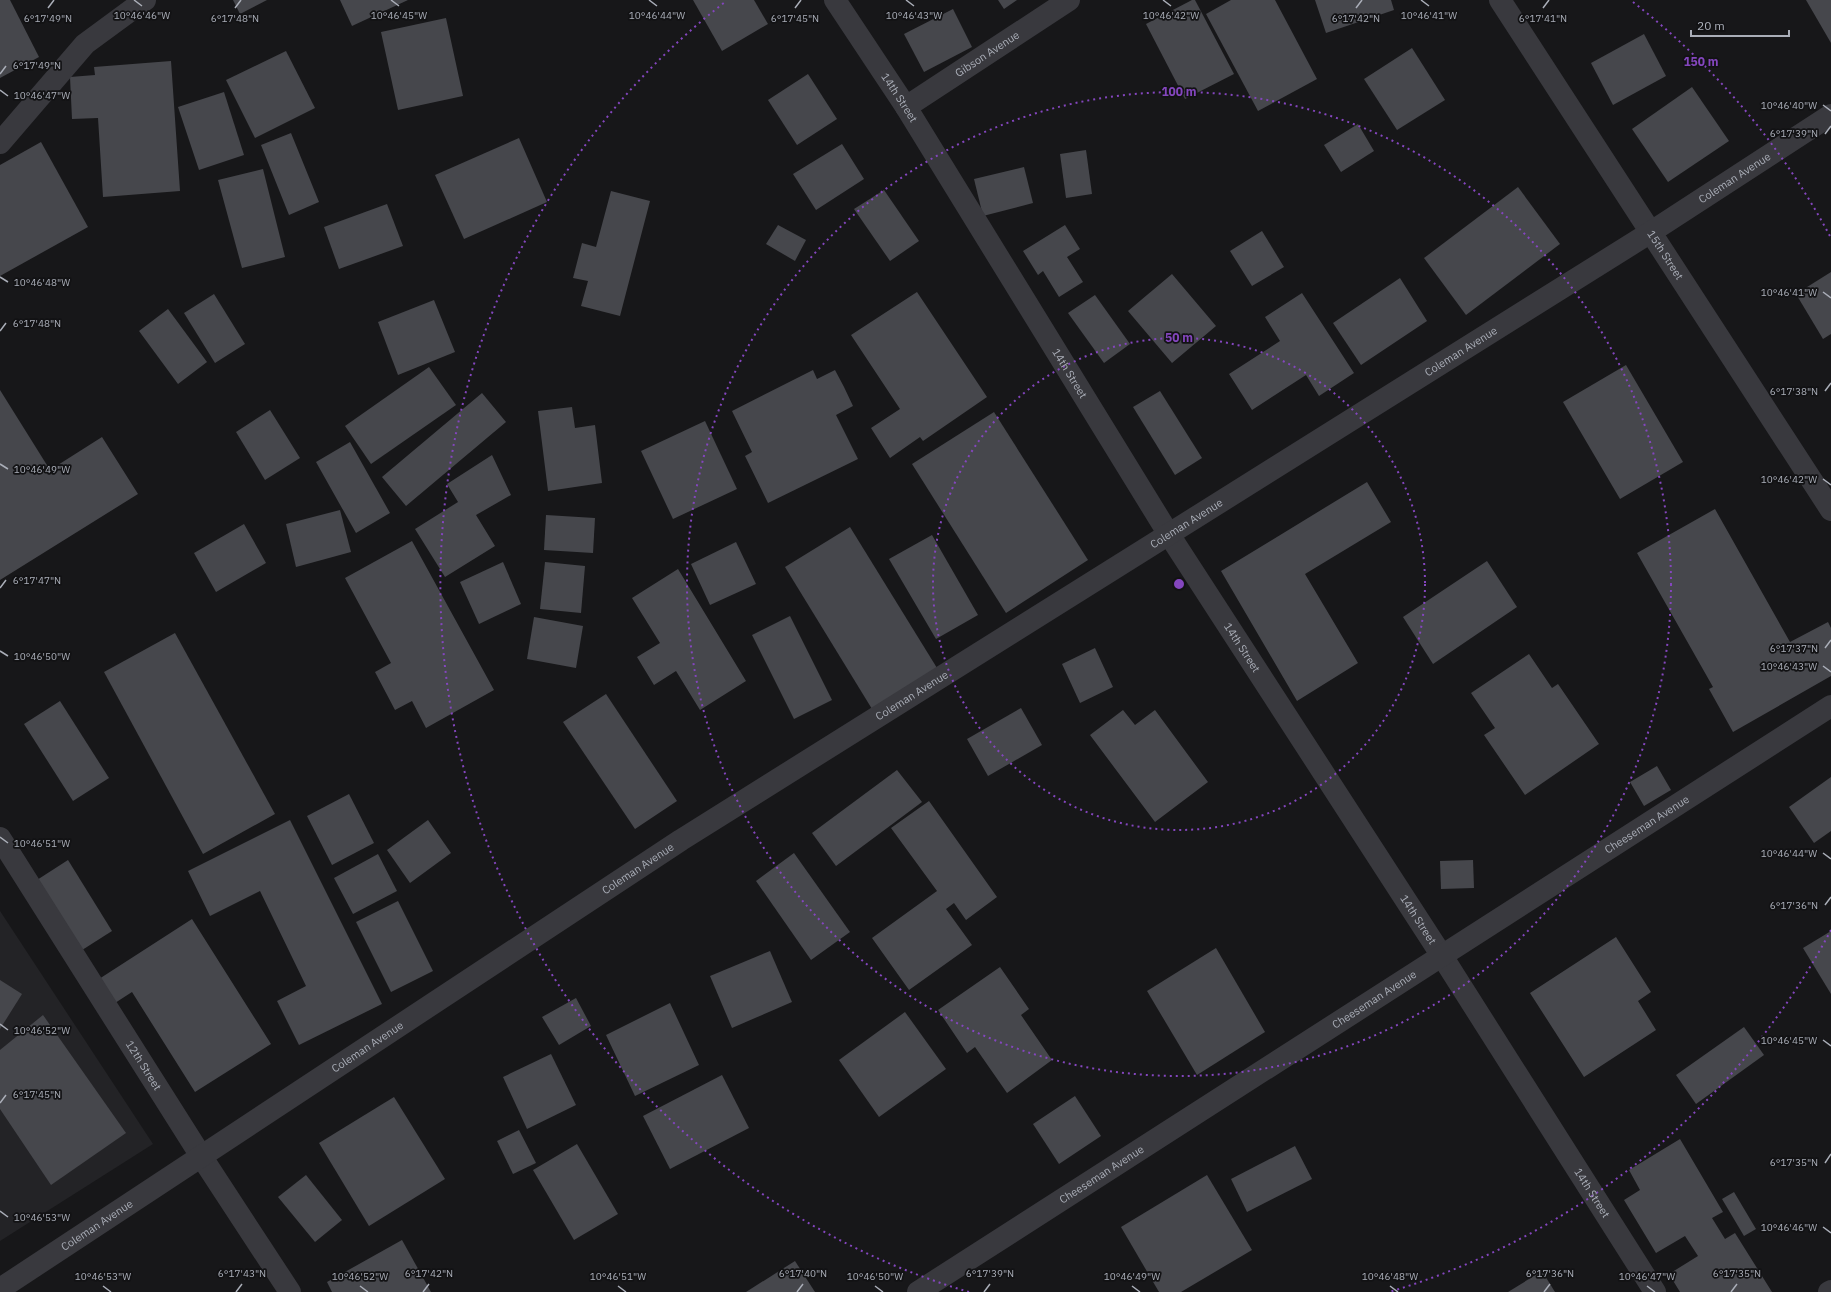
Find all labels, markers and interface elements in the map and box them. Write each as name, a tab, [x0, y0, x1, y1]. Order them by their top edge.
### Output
text: 10°46'46"W	[114, 9, 170, 22]
text: 10°46'45"W	[371, 9, 427, 22]
text: 10°46'44"W	[629, 9, 685, 22]
text: 10°46'43"W	[886, 9, 942, 22]
text: 10°46'42"W	[1143, 9, 1199, 22]
text: 10°46'41"W	[1401, 9, 1457, 22]
text: 6°17'49"N	[24, 12, 72, 25]
text: 6°17'48"N	[211, 12, 259, 25]
text: 6°17'45"N	[771, 12, 819, 25]
text: 6°17'42"N	[1332, 12, 1380, 25]
text: 6°17'41"N	[1519, 12, 1567, 25]
scale bar	[1691, 12, 1789, 38]
text: 20 m	[1697, 18, 1725, 33]
street label: Gibson Avenue	[952, 28, 1022, 80]
text: 150 m	[1683, 54, 1719, 69]
text: 6°17'49"N	[13, 59, 61, 72]
street label: 14th Street	[878, 70, 921, 125]
text: 100 m	[1161, 84, 1197, 99]
text: 10°46'47"W	[14, 89, 70, 102]
text: 10°46'40"W	[1761, 99, 1817, 112]
text: 6°17'39"N	[1770, 127, 1818, 140]
street label: Coleman Avenue	[1696, 149, 1773, 206]
street label: 15th Street	[1644, 228, 1687, 282]
text: 10°46'48"W	[14, 276, 70, 289]
text: 10°46'41"W	[1761, 286, 1817, 299]
text: 6°17'48"N	[13, 317, 61, 330]
street label: Coleman Avenue	[1422, 323, 1500, 379]
text: 50 m	[1165, 330, 1193, 345]
street label: 14th Street	[1049, 346, 1091, 401]
text: 6°17'38"N	[1770, 385, 1818, 398]
text: 10°46'49"W	[14, 463, 70, 476]
text: 10°46'42"W	[1761, 473, 1817, 486]
street label: Coleman Avenue	[1147, 495, 1225, 551]
text: 6°17'47"N	[13, 574, 61, 587]
centre of rings	[1172, 577, 1186, 591]
street label: 14th Street	[1221, 620, 1263, 675]
text: 6°17'37"N	[1770, 642, 1818, 655]
text: 10°46'50"W	[14, 650, 70, 663]
text: 10°46'43"W	[1761, 660, 1817, 673]
street label: Coleman Avenue	[873, 667, 951, 723]
street label: Cheeseman Avenue	[1602, 792, 1692, 857]
text: 10°46'51"W	[14, 837, 70, 850]
street label: Coleman Avenue	[599, 840, 676, 897]
text: 10°46'44"W	[1761, 847, 1817, 860]
street label: 14th Street	[1397, 892, 1440, 947]
text: 6°17'36"N	[1770, 899, 1818, 912]
street label: Cheeseman Avenue	[1329, 967, 1419, 1032]
street label: Coleman Avenue	[329, 1018, 406, 1076]
text: 10°46'52"W	[14, 1024, 70, 1037]
text: 10°46'45"W	[1761, 1034, 1817, 1047]
street label: 12th Street	[123, 1038, 165, 1093]
text: 6°17'45"N	[13, 1088, 61, 1101]
street label: Cheeseman Avenue	[1057, 1142, 1146, 1207]
text: 6°17'35"N	[1770, 1156, 1818, 1169]
street label: 14th Street	[1571, 1165, 1613, 1220]
street label: Coleman Avenue	[58, 1196, 135, 1254]
text: 10°46'53"W	[14, 1211, 70, 1224]
text: 10°46'46"W	[1761, 1221, 1817, 1234]
text: 6°17'43"N	[218, 1267, 266, 1280]
text: 6°17'42"N	[405, 1267, 453, 1280]
text: 6°17'40"N	[779, 1267, 827, 1280]
text: 6°17'39"N	[966, 1267, 1014, 1280]
text: 6°17'36"N	[1526, 1267, 1574, 1280]
text: 6°17'35"N	[1713, 1267, 1761, 1280]
text: 10°46'53"W	[75, 1270, 131, 1283]
text: 10°46'52"W	[332, 1270, 388, 1283]
text: 10°46'51"W	[590, 1270, 646, 1283]
text: 10°46'50"W	[847, 1270, 903, 1283]
text: 10°46'49"W	[1104, 1270, 1160, 1283]
text: 10°46'48"W	[1362, 1270, 1418, 1283]
text: 10°46'47"W	[1619, 1270, 1675, 1283]

